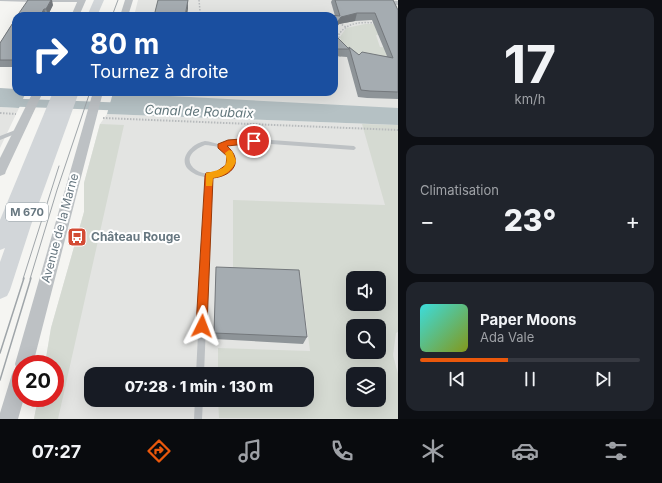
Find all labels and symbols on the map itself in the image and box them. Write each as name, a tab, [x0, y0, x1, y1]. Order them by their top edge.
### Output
water label: Canal de Roubaix	[144, 101, 255, 121]
pin	[237, 124, 271, 158]
street label: Avenue de la Marne	[38, 172, 81, 284]
road number: M 670	[6, 203, 48, 221]
bus stop icon: Château Rouge	[66, 226, 88, 248]
place label: Château Rouge	[91, 229, 180, 244]
position arrow	[181, 305, 223, 347]
speed limit sign: 20	[12, 355, 64, 407]

